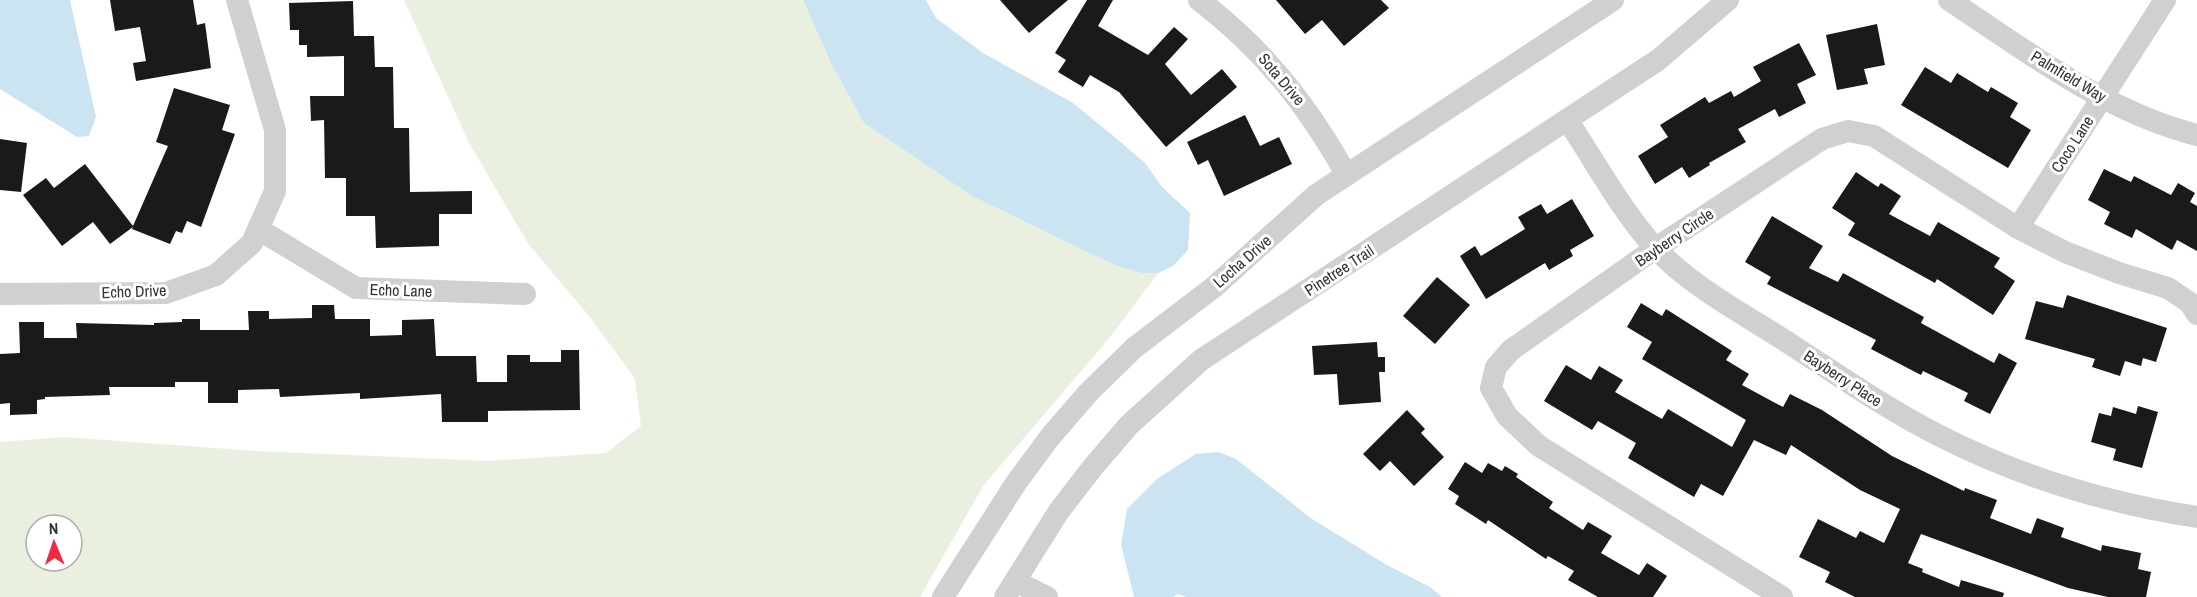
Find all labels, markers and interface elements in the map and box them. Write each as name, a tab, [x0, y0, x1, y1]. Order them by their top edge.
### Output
street label: Palmfield Way	[2027, 45, 2111, 107]
street label: Sota Drive	[1254, 48, 1310, 110]
street label: Coco Lane	[2045, 111, 2099, 177]
street label: Bayberry Circle	[1630, 203, 1718, 271]
street label: Locha Drive	[1208, 229, 1276, 293]
street label: Pinetree Trail	[1300, 239, 1378, 301]
street label: Echo Lane	[369, 278, 433, 302]
street label: Echo Drive	[101, 279, 167, 303]
street label: Bayberry Place	[1800, 345, 1886, 411]
north arrow	[24, 513, 84, 573]
text: N	[48, 517, 59, 539]

